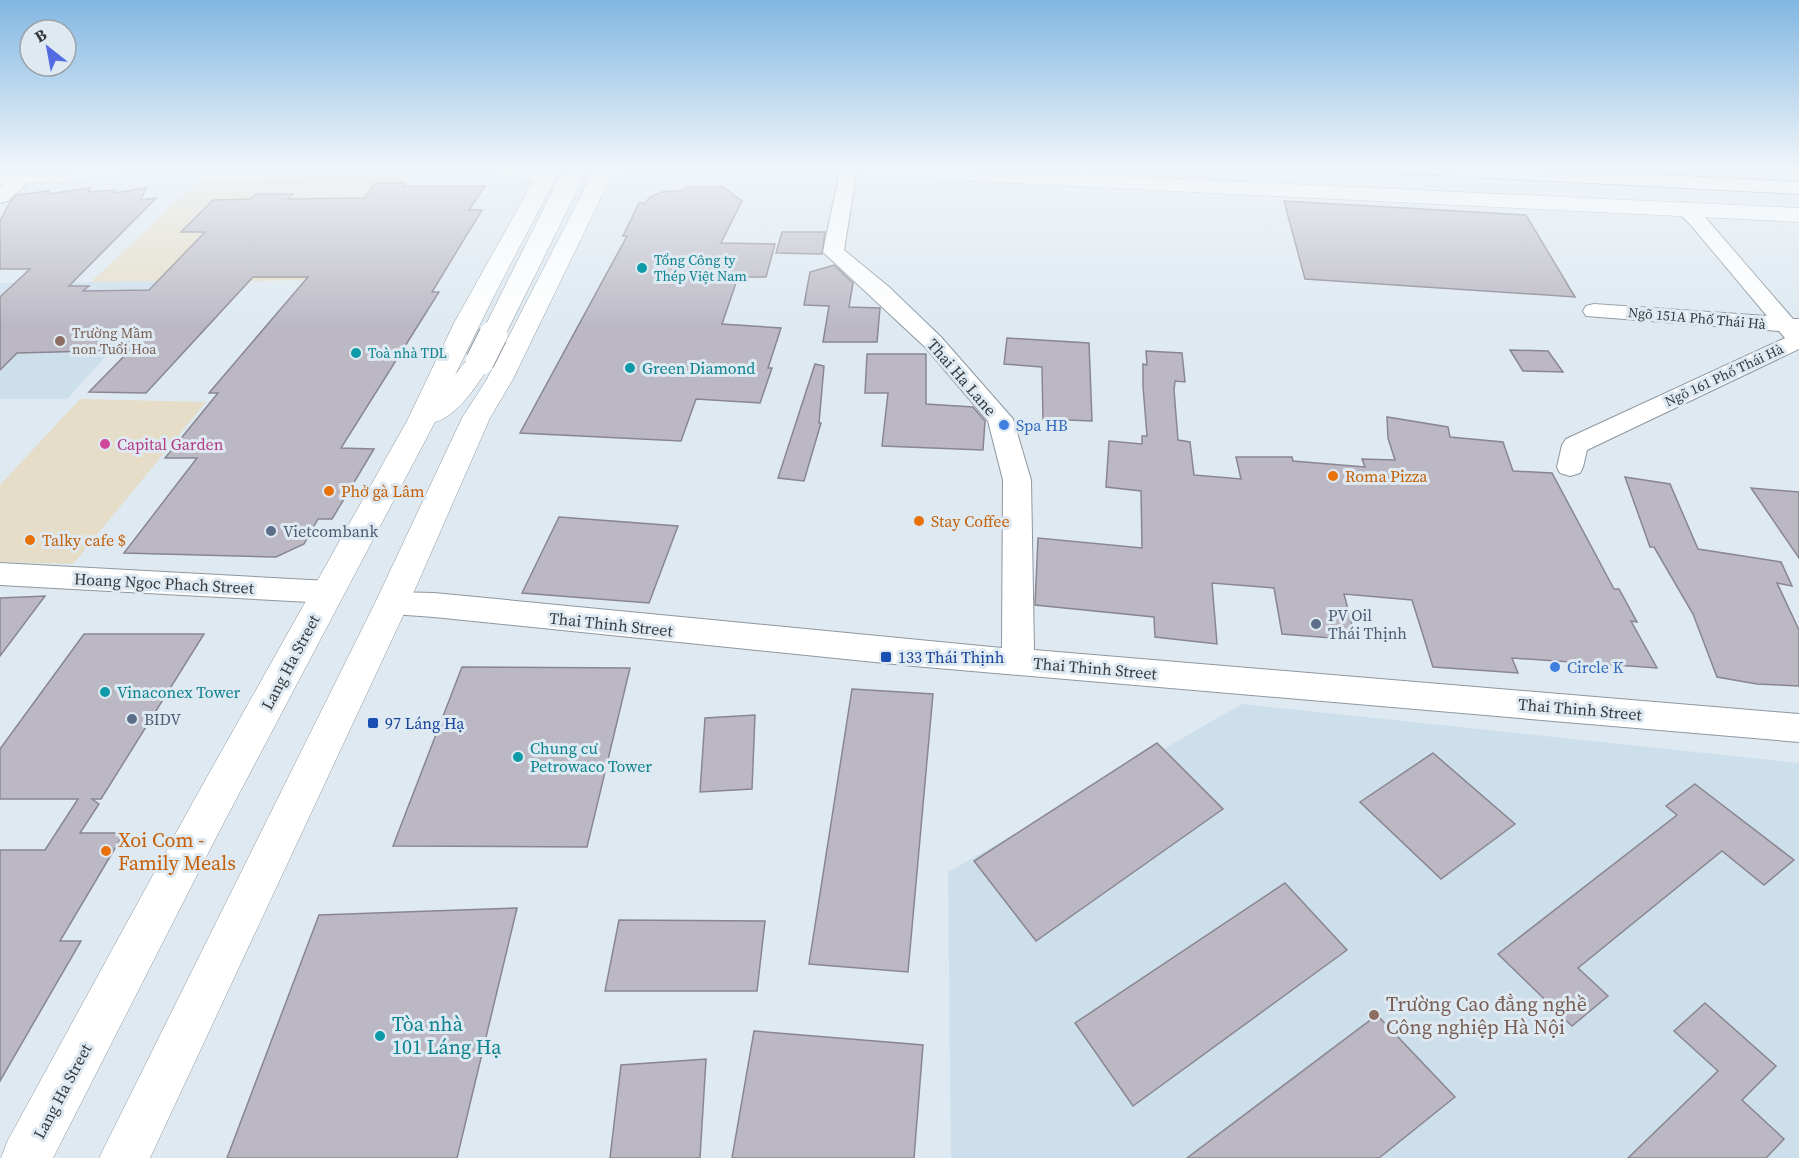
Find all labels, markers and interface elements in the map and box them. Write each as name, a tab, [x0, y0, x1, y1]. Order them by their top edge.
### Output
north arrow	[18, 18, 78, 78]
text: B	[30, 23, 51, 47]
place label: Tổng Công ty Thép Việt Nam	[654, 250, 747, 286]
marker: Tổng Công ty Thép Việt Nam	[635, 261, 649, 275]
street label: Ngõ 151A Phố Thái Hà	[1627, 302, 1768, 334]
place label: Trường Mầm non Tuổi Hoa	[72, 323, 157, 359]
marker: Trường Mầm non Tuổi Hoa	[53, 334, 67, 348]
street label: Thai Ha Lane	[922, 334, 1002, 420]
street label: Ngõ 161 Phố Thái Hà	[1661, 338, 1787, 411]
place label: Toà nhà TDL	[368, 343, 447, 363]
marker: Toà nhà TDL	[349, 346, 363, 360]
place label: Green Diamond	[642, 357, 755, 379]
marker: Green Diamond	[623, 361, 637, 375]
place label: Spa HB	[1016, 414, 1068, 436]
marker: Spa HB	[997, 418, 1011, 432]
place label: Capital Garden	[117, 433, 224, 455]
marker: Capital Garden	[98, 437, 112, 451]
place label: Roma Pizza	[1345, 465, 1428, 487]
marker: Roma Pizza	[1326, 469, 1340, 483]
place label: Phở gà Lâm	[341, 480, 424, 502]
marker: Phở gà Lâm	[322, 484, 336, 498]
place label: Stay Coffee	[931, 510, 1010, 532]
marker: Stay Coffee	[912, 514, 926, 528]
place label: Vietcombank	[283, 520, 378, 542]
marker: Vietcombank	[264, 524, 278, 538]
place label: Talky cafe $	[42, 529, 126, 551]
marker: Talky cafe $	[23, 533, 37, 547]
street label: Hoang Ngoc Phach Street	[73, 567, 255, 599]
place label: PV Oil Thái Thịnh	[1328, 604, 1407, 644]
street label: Thai Thinh Street	[548, 607, 675, 642]
street label: Lang Ha Street	[256, 610, 325, 713]
marker: PV Oil Thái Thịnh	[1309, 617, 1323, 631]
place label: 133 Thái Thịnh	[898, 646, 1005, 668]
marker: 133 Thái Thịnh	[879, 650, 893, 664]
street label: Thai Thinh Street	[1032, 652, 1159, 684]
place label: Circle K	[1567, 656, 1624, 678]
marker: Circle K	[1548, 660, 1562, 674]
place label: Vinaconex Tower	[117, 681, 241, 703]
marker: Vinaconex Tower	[98, 685, 112, 699]
street label: Thai Thinh Street	[1517, 693, 1644, 725]
place label: BIDV	[144, 708, 181, 730]
marker: BIDV	[125, 712, 139, 726]
place label: 97 Láng Hạ	[385, 712, 465, 734]
marker: 97 Láng Hạ	[366, 716, 380, 730]
place label: Chung cư Petrowaco Tower	[530, 737, 652, 777]
marker: Chung cư Petrowaco Tower	[511, 750, 525, 764]
place label: Xoi Com - Family Meals	[118, 826, 236, 877]
marker: Xoi Com - Family Meals	[99, 844, 113, 858]
place label: Trường Cao đẳng nghề Công nghiệp Hà Nội	[1386, 990, 1587, 1041]
marker: Trường Cao đẳng nghề Công nghiệp Hà Nội	[1367, 1008, 1381, 1022]
place label: Tòa nhà 101 Láng Hạ	[392, 1010, 502, 1061]
marker: Tòa nhà 101 Láng Hạ	[373, 1029, 387, 1043]
street label: Lang Ha Street	[28, 1039, 97, 1142]

